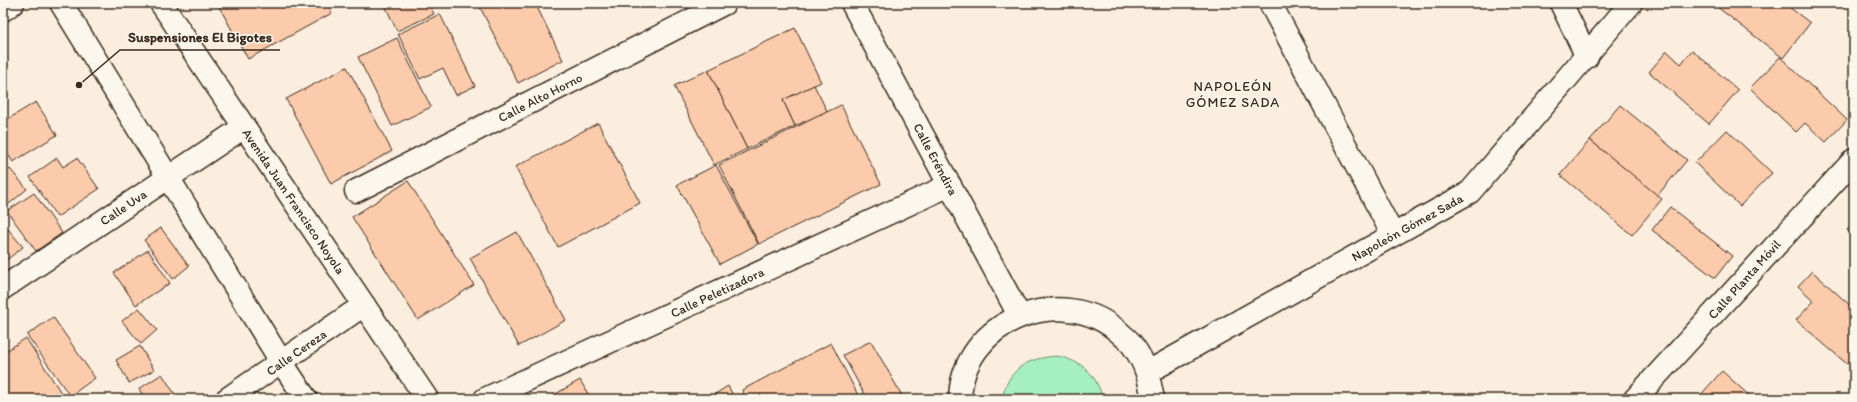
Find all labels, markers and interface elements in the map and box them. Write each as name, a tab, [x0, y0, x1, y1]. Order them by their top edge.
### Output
callout: Suspensiones El Bigotes	[120, 24, 280, 50]
text: Suspensiones El Bigotes	[128, 29, 272, 46]
street label: Calle Alto Horno	[496, 70, 585, 125]
district label: NAPOLEÓN GÓMEZ SADA	[1186, 78, 1280, 111]
street label: Calle Eréndira	[910, 121, 961, 198]
street label: Avenida Juan Francisco Noyola	[239, 126, 348, 277]
street label: Calle Uva	[97, 186, 150, 228]
street label: Napoleón Gómez Sada	[1349, 190, 1466, 264]
street label: Calle Planta Móvil	[1705, 236, 1784, 322]
street label: Calle Peletizadora	[668, 264, 767, 321]
street label: Calle Cereza	[263, 326, 330, 379]

